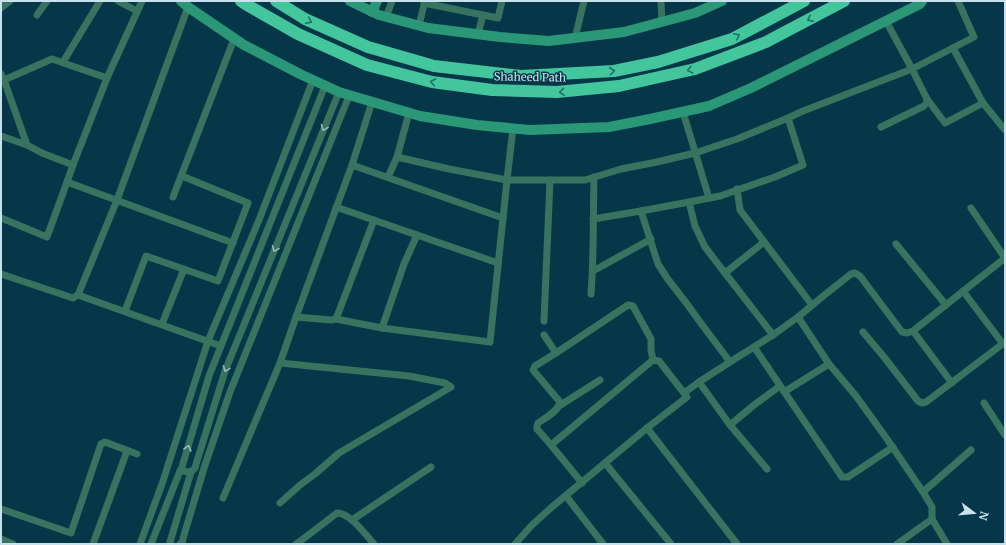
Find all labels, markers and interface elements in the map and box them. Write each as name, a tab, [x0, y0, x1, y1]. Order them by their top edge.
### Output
one-way arrow	[806, 14, 814, 22]
one-way arrow	[305, 16, 312, 24]
one-way arrow	[733, 33, 740, 41]
one-way arrow	[687, 65, 694, 74]
one-way arrow	[609, 67, 615, 76]
street label: Shaheed Path	[494, 69, 567, 85]
one-way arrow	[430, 79, 436, 87]
one-way arrow	[559, 87, 565, 96]
one-way arrow	[321, 124, 329, 132]
one-way arrow	[272, 244, 280, 252]
one-way arrow	[223, 366, 231, 373]
one-way arrow	[183, 445, 192, 452]
north arrow	[954, 493, 994, 533]
text: N	[976, 510, 992, 522]

